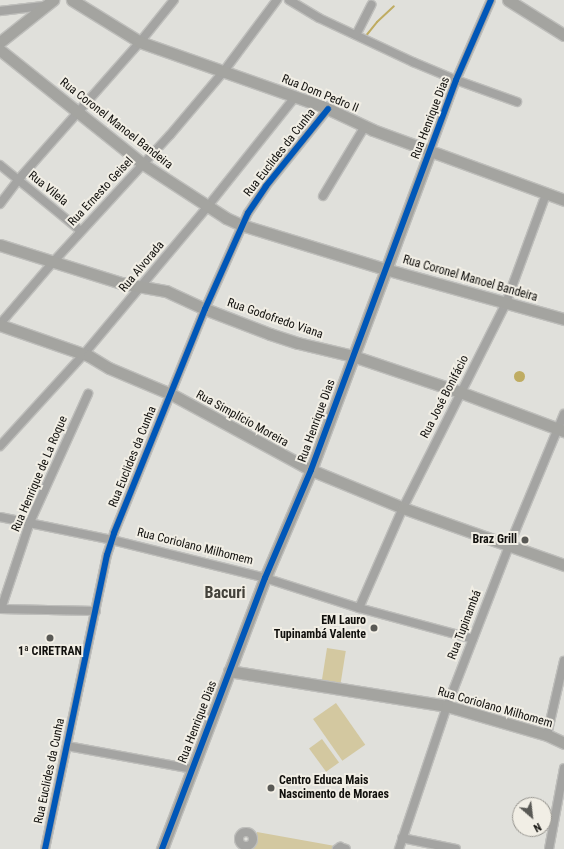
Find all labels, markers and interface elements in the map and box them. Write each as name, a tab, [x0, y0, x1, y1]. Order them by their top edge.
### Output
street label: Rua Dom Pedro II	[279, 72, 361, 116]
street label: Rua Coronel Manoel Bandeira	[57, 75, 175, 173]
street label: Rua Henrique Dias	[409, 75, 453, 161]
street label: Rua Euclides da Cunha	[241, 106, 319, 200]
street label: Rua Ernesto Geisel	[65, 155, 137, 229]
street label: Rua Vilela	[25, 169, 71, 209]
street label: Rua Alvorada	[116, 239, 168, 295]
street label: Rua Coronel Manoel Bandeira	[401, 253, 539, 305]
street label: Rua Godofredo Viana	[225, 296, 325, 342]
street label: Rua José Bonifácio	[418, 353, 472, 441]
street label: Rua Henrique Dias	[295, 378, 339, 464]
street label: Rua Simplício Moreira	[193, 388, 291, 450]
street label: Rua Euclides da Cunha	[106, 404, 160, 510]
street label: Rua Henrique de La Roque	[9, 414, 71, 534]
street label: Rua Coriolano Milhomem	[135, 526, 255, 568]
place label: Braz Grill	[473, 533, 517, 547]
marker: Braz Grill	[520, 535, 530, 545]
district label: Bacuri	[204, 583, 246, 603]
street label: Rua Tupinambá	[445, 588, 485, 662]
place label: EM Lauro Tupinambá Valente	[274, 614, 366, 642]
marker: EM Lauro Tupinambá Valente	[369, 623, 379, 633]
marker: 1ª CIRETRAN	[45, 633, 55, 643]
place label: 1ª CIRETRAN	[18, 645, 82, 659]
street label: Rua Henrique Dias	[176, 679, 220, 765]
street label: Rua Coriolano Milhomem	[436, 685, 554, 731]
street label: Rua Euclides da Cunha	[32, 717, 68, 825]
place label: Centro Educa Mais Nascimento de Moraes	[279, 774, 389, 802]
marker: Centro Educa Mais Nascimento de Moraes	[266, 783, 276, 793]
north arrow	[512, 797, 552, 837]
text: N	[531, 820, 543, 834]

